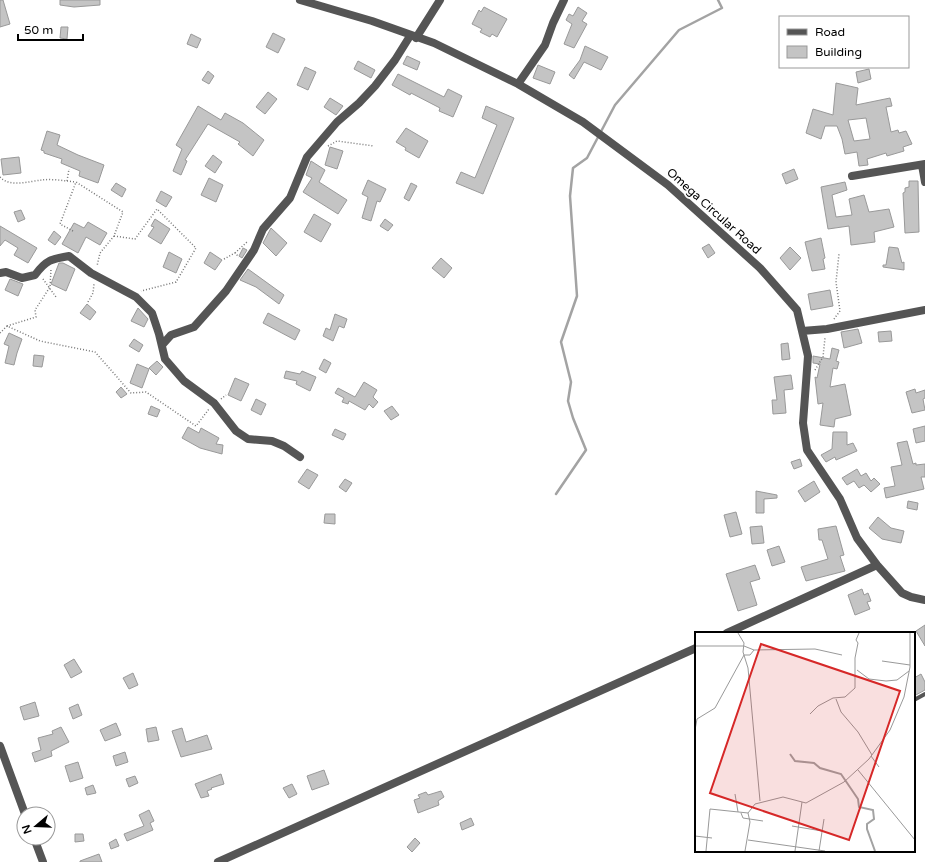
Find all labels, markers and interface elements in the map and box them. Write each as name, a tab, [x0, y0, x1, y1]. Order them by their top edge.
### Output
scale bar	[18, 16, 83, 42]
legend	[779, 16, 909, 68]
text: 50 m	[24, 23, 53, 37]
text: Road	[815, 25, 845, 39]
text: Building	[815, 45, 862, 59]
street label: Omega Circular Road	[664, 165, 764, 257]
inset map	[695, 632, 915, 852]
north arrow	[16, 806, 56, 846]
text: N	[19, 823, 35, 835]

